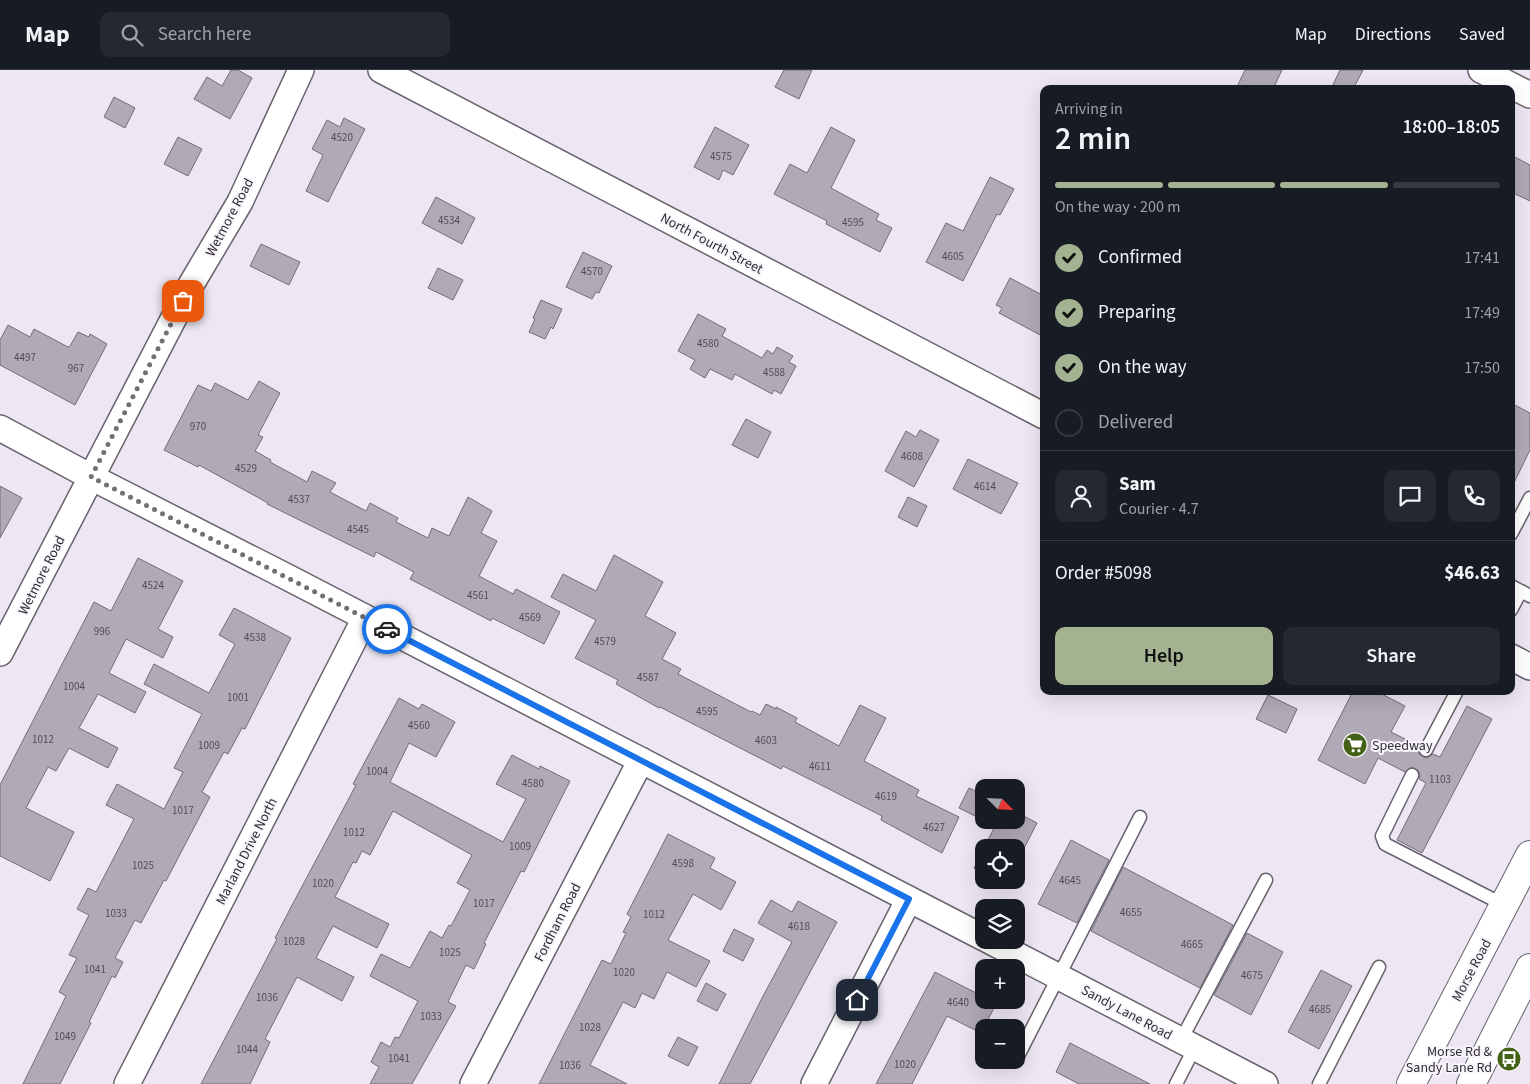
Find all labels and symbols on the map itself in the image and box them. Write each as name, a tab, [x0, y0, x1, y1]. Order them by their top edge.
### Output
house number: 4520	[331, 130, 353, 145]
house number: 4575	[710, 149, 732, 164]
street label: Wetmore Road	[201, 175, 259, 260]
street label: North Fourth Street	[657, 208, 767, 280]
house number: 4534	[438, 213, 460, 228]
house number: 4595	[842, 215, 864, 230]
house number: 4605	[942, 249, 964, 264]
house number: 4570	[581, 264, 603, 279]
pin	[162, 280, 204, 322]
house number: 4580	[697, 336, 719, 351]
house number: 4497	[14, 350, 36, 365]
house number: 967	[68, 361, 84, 376]
house number: 4588	[763, 365, 785, 380]
house number: 970	[190, 419, 206, 434]
house number: 4608	[901, 449, 923, 464]
house number: 4529	[235, 461, 257, 476]
house number: 4614	[974, 479, 996, 494]
house number: 4537	[288, 492, 310, 507]
house number: 4545	[347, 522, 369, 537]
street label: Wetmore Road	[13, 532, 70, 618]
house number: 4524	[142, 578, 164, 593]
house number: 4561	[467, 588, 489, 603]
courier	[362, 604, 412, 654]
house number: 4569	[519, 610, 541, 625]
house number: 996	[94, 624, 111, 639]
house number: 4538	[244, 630, 266, 645]
house number: 4579	[594, 634, 616, 649]
house number: 4587	[637, 670, 659, 685]
house number: 1004	[63, 679, 85, 694]
house number: 1001	[227, 690, 249, 705]
house number: 4595	[696, 704, 718, 719]
house number: 4560	[408, 718, 430, 733]
house number: 1012	[32, 732, 54, 747]
supermarket icon: Speedway	[1342, 732, 1368, 758]
house number: 4603	[755, 733, 777, 748]
place label: Speedway	[1372, 736, 1433, 756]
house number: 1009	[198, 738, 220, 753]
house number: 4611	[809, 759, 831, 774]
house number: 1004	[366, 764, 388, 779]
house number: 1103	[1429, 772, 1451, 787]
house number: 4580	[522, 776, 544, 791]
north arrow	[975, 779, 1025, 829]
house number: 4619	[875, 789, 897, 804]
street label: Marland Drive North	[211, 794, 283, 909]
house number: 1017	[172, 803, 194, 818]
house number: 4627	[923, 820, 945, 835]
house number: 1012	[343, 825, 365, 840]
house number: 1009	[509, 839, 531, 854]
house number: 4598	[672, 856, 694, 871]
house number: 1025	[132, 858, 154, 873]
house number: 4645	[1059, 873, 1081, 888]
house number: 1020	[312, 876, 334, 891]
street label: Fordham Road	[529, 880, 586, 965]
house number: 1017	[473, 896, 495, 911]
house number: 4655	[1120, 905, 1142, 920]
house number: 1033	[105, 906, 127, 921]
house number: 1012	[643, 907, 665, 922]
house number: 4618	[788, 919, 810, 934]
house number: 1028	[283, 934, 305, 949]
street label: Morse Road	[1447, 936, 1497, 1005]
house number: 4665	[1181, 937, 1203, 952]
house number: 1025	[439, 945, 461, 960]
house number: 1041	[84, 962, 106, 977]
house number: 1020	[613, 965, 635, 980]
house number: 4675	[1241, 968, 1263, 983]
pin	[836, 979, 878, 1021]
street label: Sandy Lane Road	[1077, 980, 1176, 1045]
house number: 1036	[256, 990, 278, 1005]
house number: 4640	[947, 995, 969, 1010]
house number: 4685	[1309, 1002, 1331, 1017]
house number: 1033	[420, 1009, 442, 1024]
house number: 1028	[579, 1020, 601, 1035]
house number: 1049	[54, 1029, 76, 1044]
house number: 1044	[236, 1042, 258, 1057]
place label: Morse Rd & Sandy Lane Rd	[1406, 1042, 1492, 1078]
bus stop icon: Morse Rd & Sandy Lane Rd	[1496, 1046, 1522, 1072]
house number: 1041	[388, 1051, 410, 1066]
house number: 1020	[894, 1057, 916, 1072]
house number: 1036	[559, 1058, 581, 1073]

